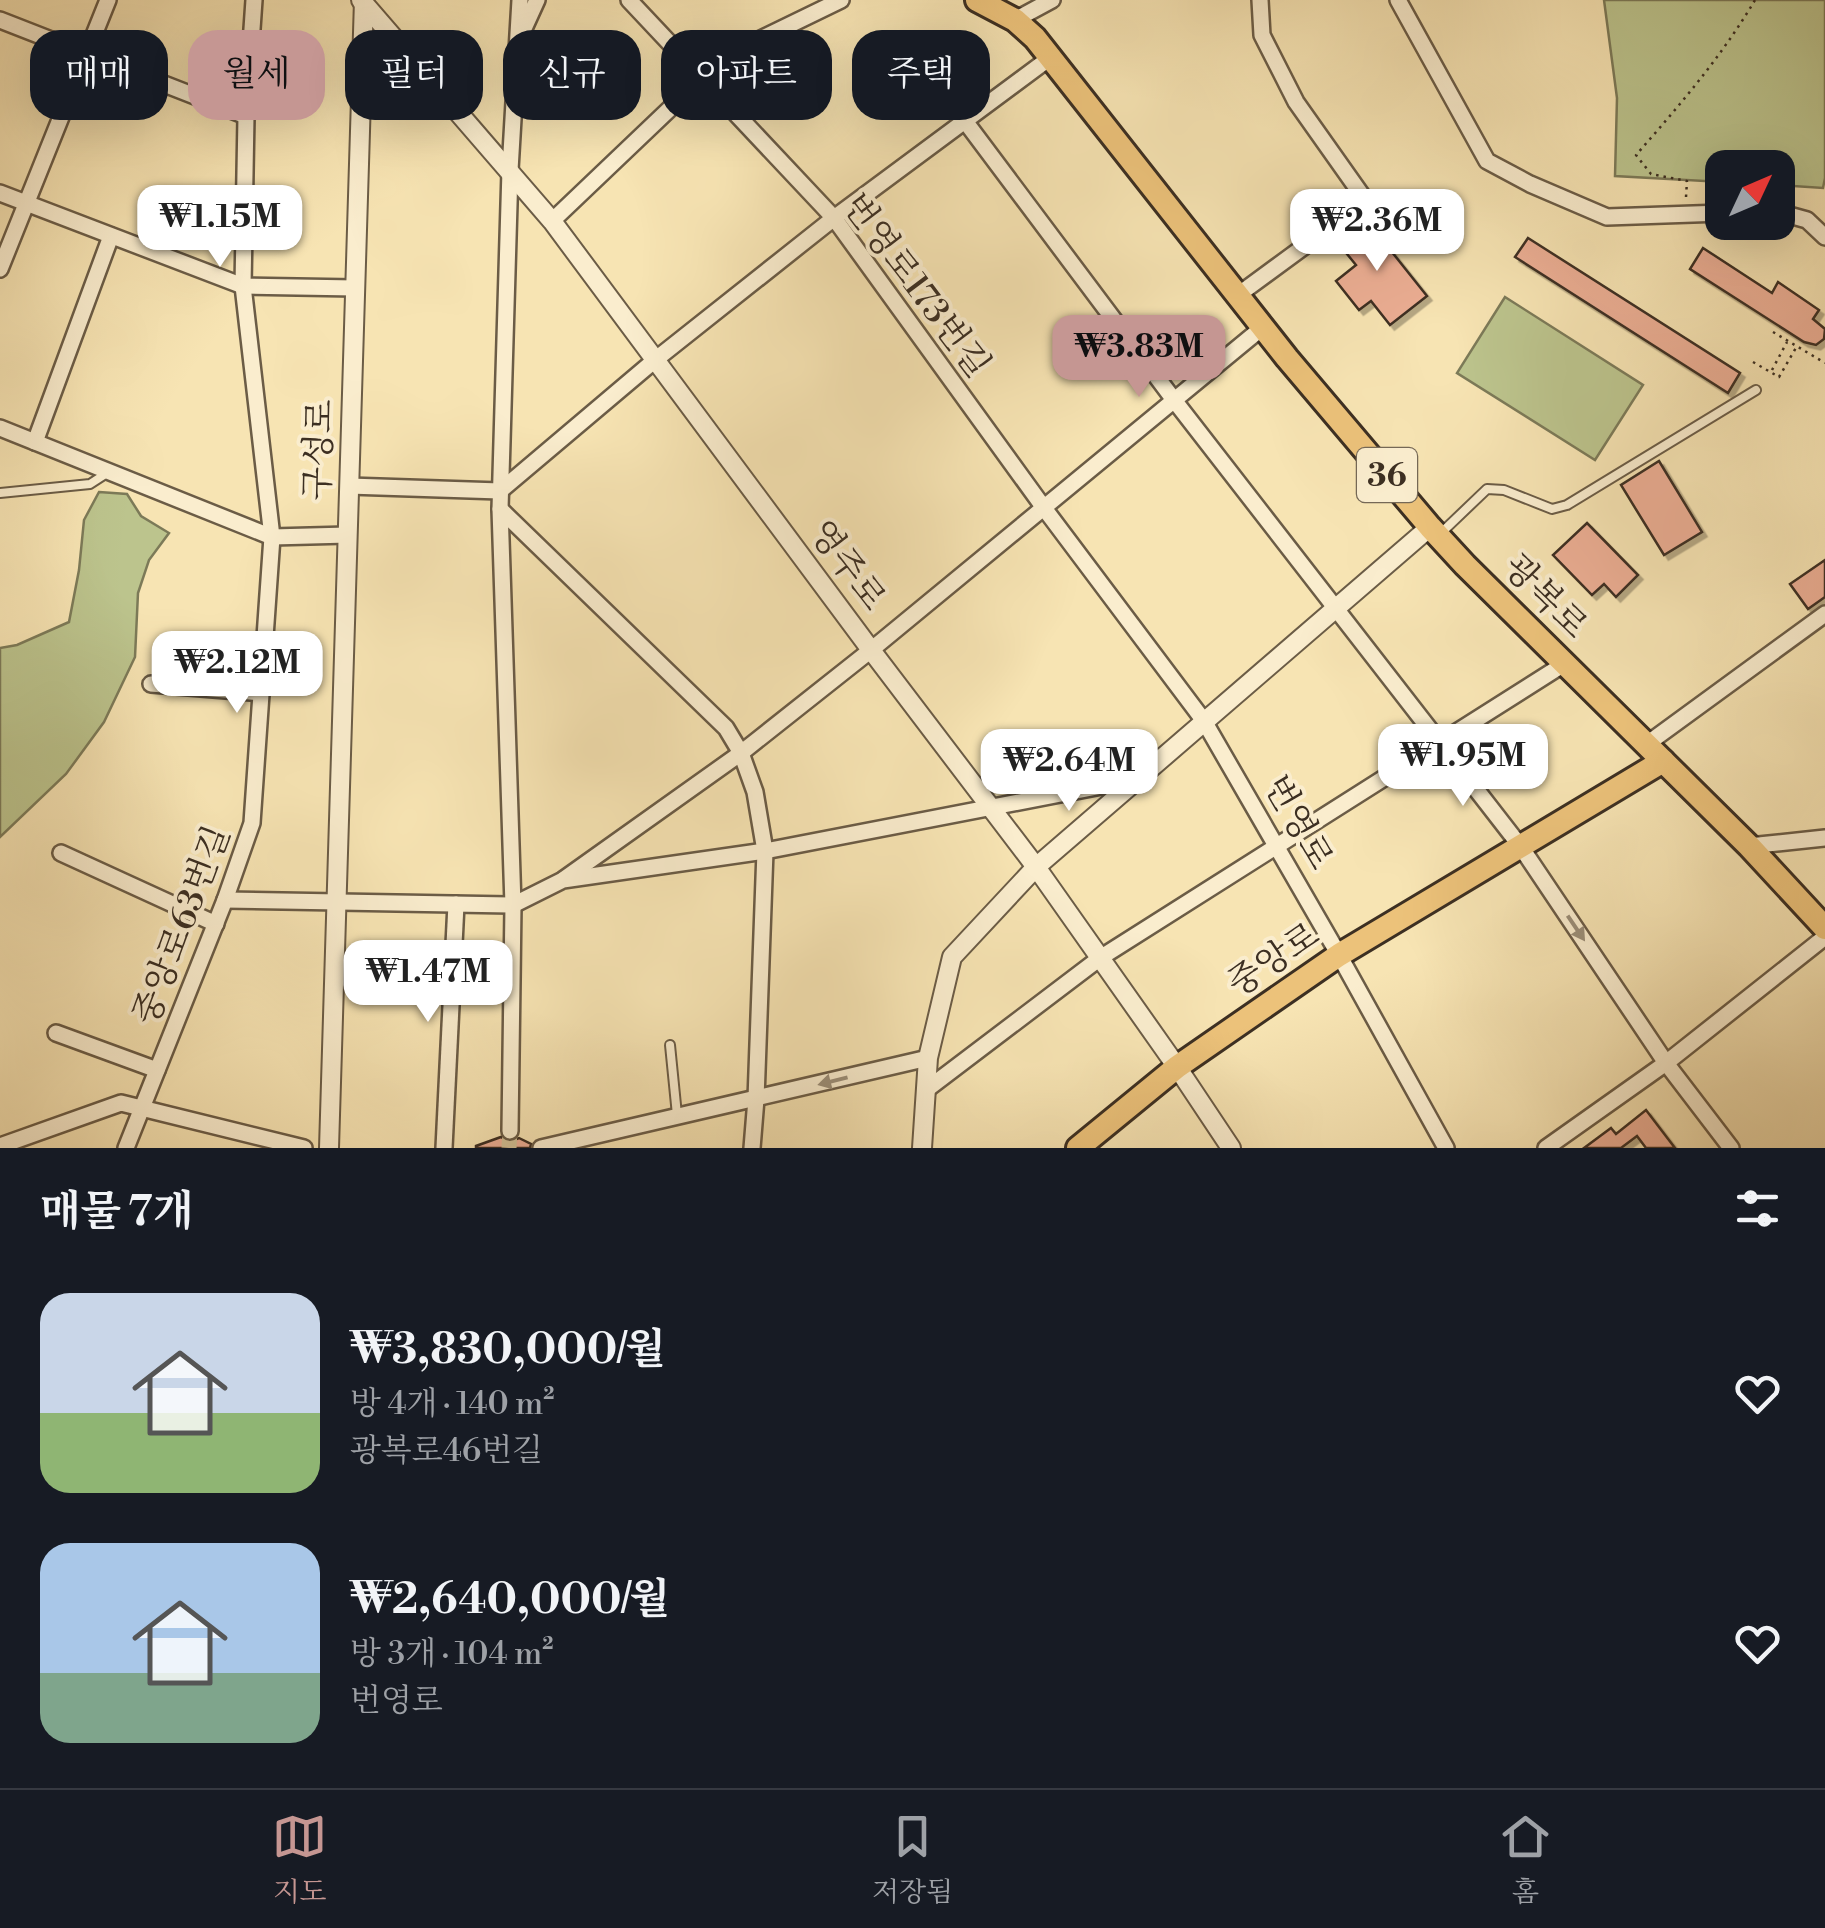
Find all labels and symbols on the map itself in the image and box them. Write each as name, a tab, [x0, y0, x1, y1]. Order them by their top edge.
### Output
north arrow	[1705, 150, 1795, 240]
pin: ₩1.15M	[139, 185, 301, 270]
street label: 번영로173번길	[833, 186, 999, 386]
pin: ₩2.36M	[1296, 189, 1458, 274]
pin: ₩3.83M	[1058, 315, 1220, 400]
street label: 구성로	[296, 399, 343, 501]
road number: 36	[1357, 448, 1417, 502]
street label: 영주로	[799, 512, 894, 619]
street label: 광복로	[1494, 546, 1596, 648]
pin: ₩2.12M	[156, 631, 318, 716]
pin: ₩1.95M	[1382, 724, 1544, 809]
pin: ₩2.64M	[988, 729, 1150, 814]
street label: 번영로	[1254, 768, 1342, 877]
street label: 중앙로63번길	[125, 820, 240, 1031]
street label: 중앙로	[1220, 914, 1328, 1006]
one-way arrow	[1566, 915, 1584, 942]
pin: ₩1.47M	[347, 940, 509, 1025]
one-way arrow	[817, 1073, 848, 1089]

